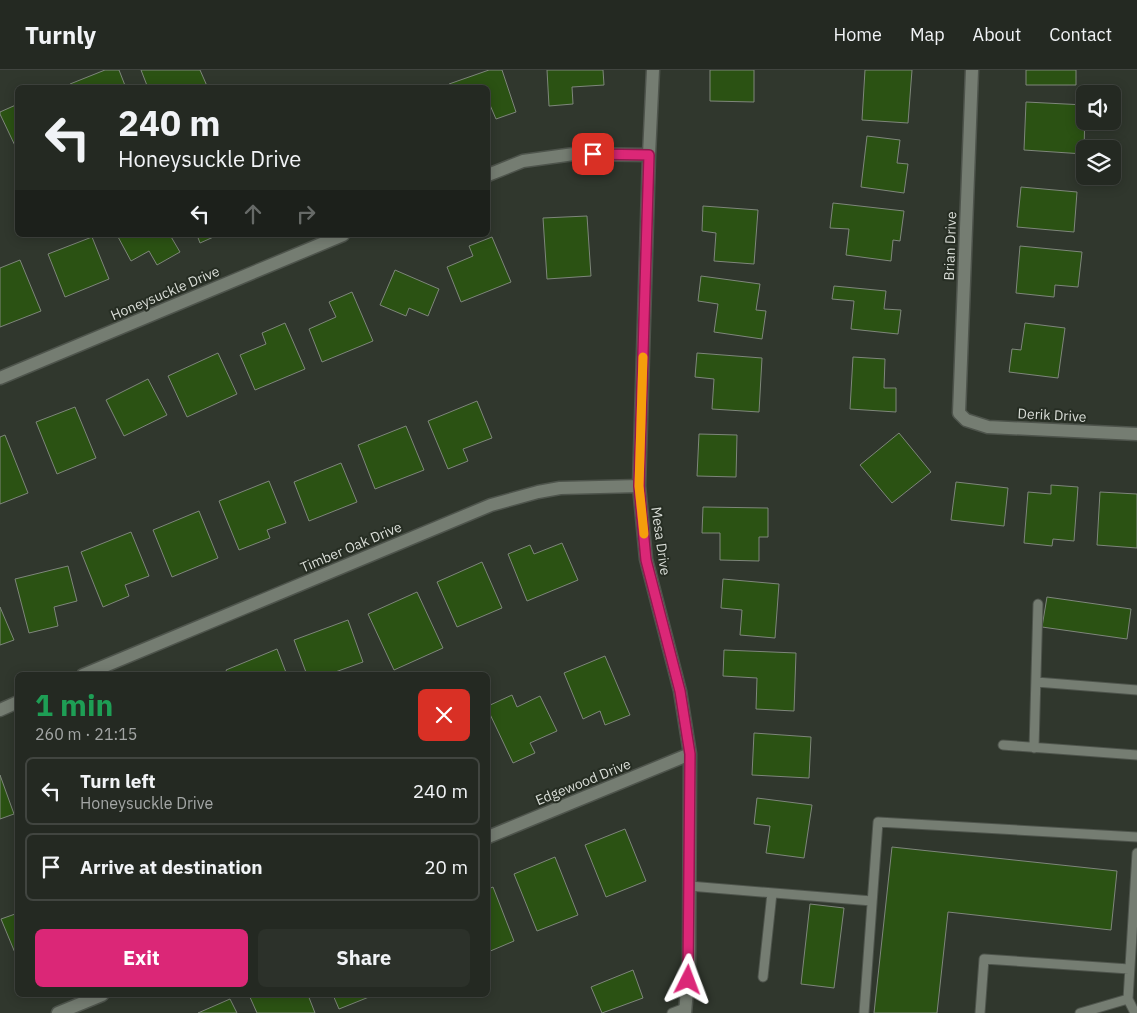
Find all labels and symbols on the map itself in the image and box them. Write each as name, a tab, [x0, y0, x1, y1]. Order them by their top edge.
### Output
pin	[572, 133, 614, 175]
street label: Brian Drive	[940, 211, 960, 281]
street label: Honeysuckle Drive	[108, 262, 223, 324]
street label: Derik Drive	[1017, 404, 1087, 426]
street label: Mesa Drive	[647, 506, 675, 577]
street label: Timber Oak Drive	[298, 517, 405, 576]
street label: Edgewood Drive	[533, 755, 634, 809]
position arrow	[661, 953, 713, 1005]

